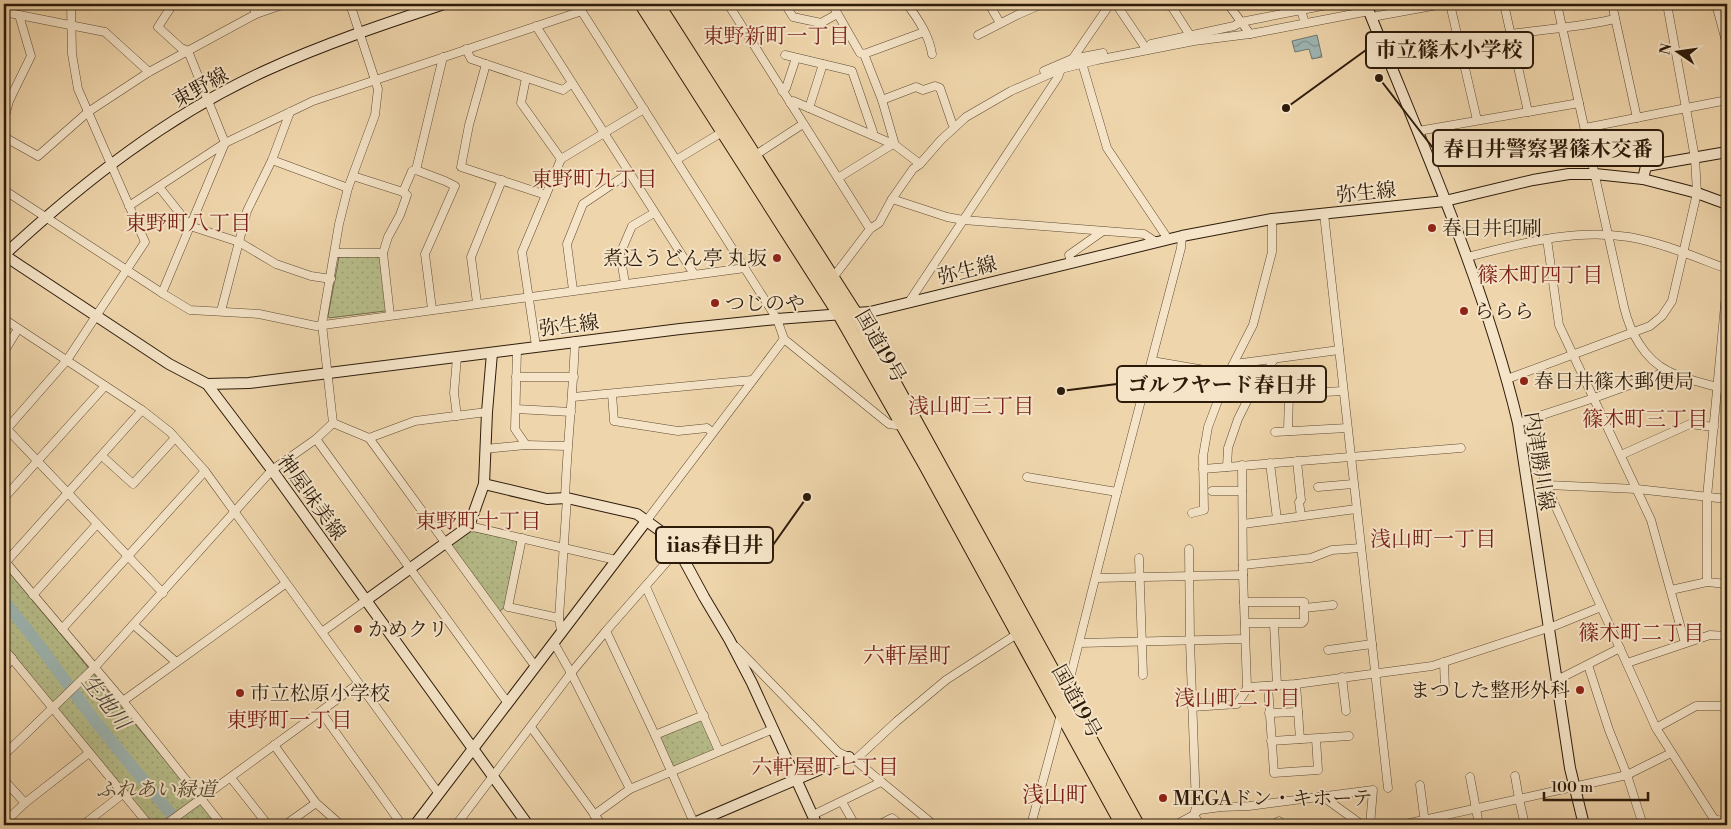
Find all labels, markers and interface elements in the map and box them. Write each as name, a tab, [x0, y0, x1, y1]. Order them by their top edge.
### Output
district label: 東野新町一丁目	[703, 24, 850, 50]
north arrow	[1654, 28, 1704, 78]
callout: 市立篠木小学校	[1366, 32, 1533, 68]
text: 市立篠木小学校	[1376, 38, 1523, 64]
text: N	[1656, 42, 1676, 57]
street label: 東野線	[168, 63, 233, 114]
callout: 春日井警察署篠木交番	[1433, 130, 1663, 166]
text: 春日井警察署篠木交番	[1443, 137, 1653, 163]
district label: 東野町九丁目	[531, 167, 657, 193]
street label: 弥生線	[1335, 178, 1397, 209]
district label: 東野町八丁目	[125, 211, 251, 237]
place label: 春日井印刷	[1442, 217, 1542, 242]
marker: 春日井印刷	[1426, 222, 1438, 234]
place label: 煮込うどん亭 丸坂	[603, 247, 767, 272]
marker: 煮込うどん亭 丸坂	[771, 252, 783, 264]
street label: 弥生線	[935, 252, 999, 291]
district label: 篠木町四丁目	[1477, 263, 1603, 289]
place label: つじのや	[725, 292, 805, 317]
marker: つじのや	[709, 297, 721, 309]
place label: ららら	[1474, 300, 1534, 325]
marker: ららら	[1458, 305, 1470, 317]
street label: 国道19号	[849, 306, 911, 388]
street label: 弥生線	[538, 310, 600, 343]
callout: ゴルフヤード春日井	[1117, 366, 1326, 402]
place label: 春日井篠木郵便局	[1534, 370, 1694, 395]
text: ゴルフヤード春日井	[1128, 373, 1317, 399]
marker: 春日井篠木郵便局	[1518, 375, 1530, 387]
district label: 浅山町三丁目	[908, 394, 1034, 420]
district label: 篠木町三丁目	[1582, 407, 1708, 433]
street label: 内津勝川線	[1518, 410, 1559, 513]
street label: 神屋味美線	[271, 450, 350, 546]
district label: 東野町十丁目	[415, 509, 541, 535]
callout: iias春日井	[656, 527, 773, 563]
district label: 浅山町一丁目	[1370, 527, 1496, 553]
text: iias春日井	[667, 533, 763, 559]
place label: かめクリ	[368, 618, 448, 643]
district label: 篠木町二丁目	[1578, 621, 1704, 647]
marker: かめクリ	[352, 623, 364, 635]
district label: 六軒屋町	[863, 643, 951, 670]
street label: 国道19号	[1045, 661, 1106, 743]
water label: 生地川	[76, 670, 136, 737]
place label: まつした整形外科	[1410, 679, 1570, 704]
place label: 市立松原小学校	[250, 682, 390, 707]
marker: まつした整形外科	[1574, 684, 1586, 696]
district label: 浅山町二丁目	[1174, 686, 1300, 712]
marker: 市立松原小学校	[234, 687, 246, 699]
district label: 東野町一丁目	[226, 708, 352, 734]
district label: 六軒屋町七丁目	[752, 755, 899, 781]
scale bar	[1544, 769, 1647, 801]
park label: ふれあい緑道	[96, 778, 219, 803]
text: 100 m	[1551, 778, 1593, 797]
district label: 浅山町	[1022, 782, 1088, 809]
place label: MEGAドン・キホーテ	[1173, 787, 1372, 812]
marker: MEGAドン・キホーテ	[1157, 792, 1169, 804]

